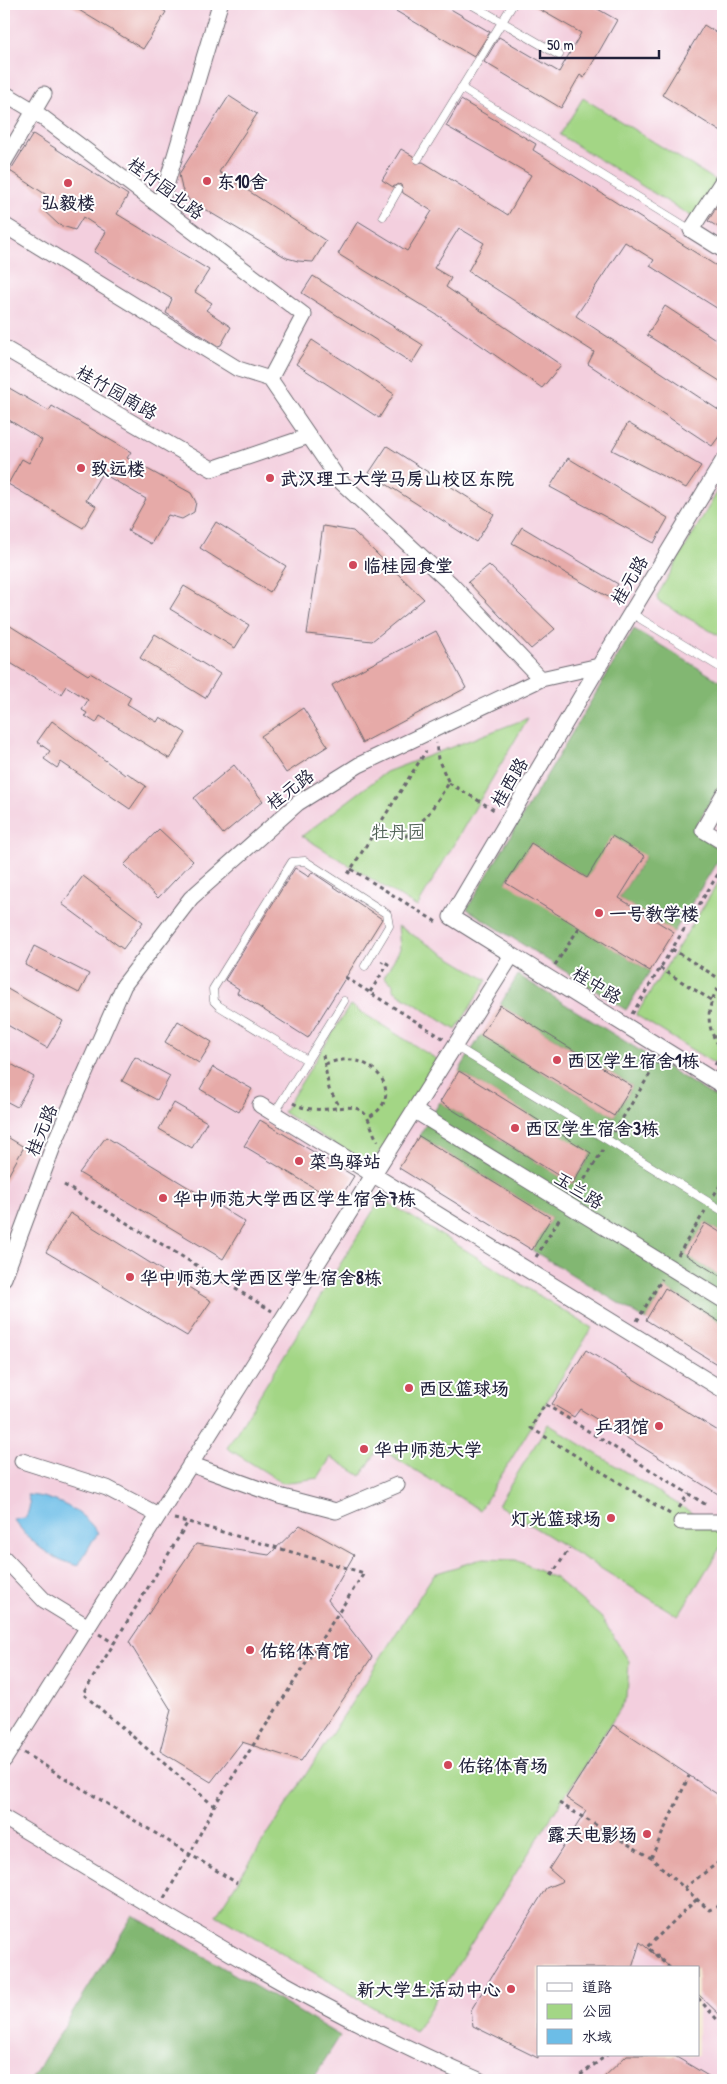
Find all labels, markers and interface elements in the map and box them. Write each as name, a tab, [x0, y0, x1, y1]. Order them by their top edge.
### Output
scale bar	[540, 28, 658, 60]
text: 50 m	[547, 34, 574, 55]
street label: 桂竹园北路	[123, 151, 209, 225]
place label: 东10舍	[217, 169, 268, 194]
marker: 东10舍	[201, 175, 213, 187]
marker: 弘毅楼	[62, 177, 74, 189]
place label: 弘毅楼	[41, 190, 95, 215]
street label: 桂竹园南路	[72, 359, 162, 425]
place label: 致远楼	[91, 456, 145, 481]
marker: 致远楼	[75, 462, 87, 474]
place label: 武汉理工大学马房山校区东院	[280, 466, 514, 491]
marker: 武汉理工大学马房山校区东院	[264, 472, 276, 484]
street label: 桂元路	[604, 550, 654, 610]
place label: 临桂园食堂	[363, 553, 453, 578]
marker: 临桂园食堂	[347, 559, 359, 571]
street label: 桂西路	[484, 752, 534, 812]
street label: 桂元路	[261, 763, 319, 815]
park label: 牡丹园	[371, 819, 425, 844]
place label: 一号教学楼	[609, 901, 699, 926]
marker: 一号教学楼	[593, 907, 605, 919]
street label: 桂中路	[567, 960, 627, 1010]
place label: 西区学生宿舍1栋	[567, 1048, 700, 1073]
marker: 西区学生宿舍1栋	[551, 1054, 563, 1066]
street label: 桂元路	[19, 1100, 63, 1160]
place label: 西区学生宿舍3栋	[525, 1116, 659, 1141]
marker: 西区学生宿舍3栋	[509, 1122, 521, 1134]
place label: 菜鸟驿站	[309, 1149, 381, 1174]
marker: 菜鸟驿站	[293, 1155, 305, 1167]
street label: 玉兰路	[549, 1165, 609, 1215]
place label: 华中师范大学西区学生宿舍7栋	[173, 1186, 416, 1211]
marker: 华中师范大学西区学生宿舍7栋	[157, 1192, 169, 1204]
place label: 华中师范大学西区学生宿舍8栋	[140, 1265, 382, 1290]
marker: 华中师范大学西区学生宿舍8栋	[124, 1271, 136, 1283]
place label: 西区篮球场	[419, 1376, 509, 1401]
marker: 西区篮球场	[403, 1382, 415, 1394]
place label: 乒羽馆	[595, 1414, 649, 1439]
marker: 乒羽馆	[653, 1420, 665, 1432]
place label: 华中师范大学	[374, 1437, 482, 1462]
marker: 华中师范大学	[358, 1443, 370, 1455]
place label: 灯光篮球场	[511, 1506, 601, 1531]
marker: 灯光篮球场	[605, 1512, 617, 1524]
place label: 佑铭体育馆	[260, 1638, 350, 1663]
marker: 佑铭体育馆	[244, 1644, 256, 1656]
place label: 佑铭体育场	[458, 1753, 548, 1778]
marker: 佑铭体育场	[442, 1759, 454, 1771]
place label: 露天电影场	[547, 1822, 637, 1847]
marker: 露天电影场	[641, 1828, 653, 1840]
legend	[537, 1966, 700, 2056]
text: 道路	[582, 1976, 612, 1997]
place label: 新大学生活动中心	[357, 1977, 501, 2002]
marker: 新大学生活动中心	[505, 1983, 517, 1995]
text: 公园	[582, 2000, 612, 2021]
text: 水域	[582, 2026, 612, 2047]

